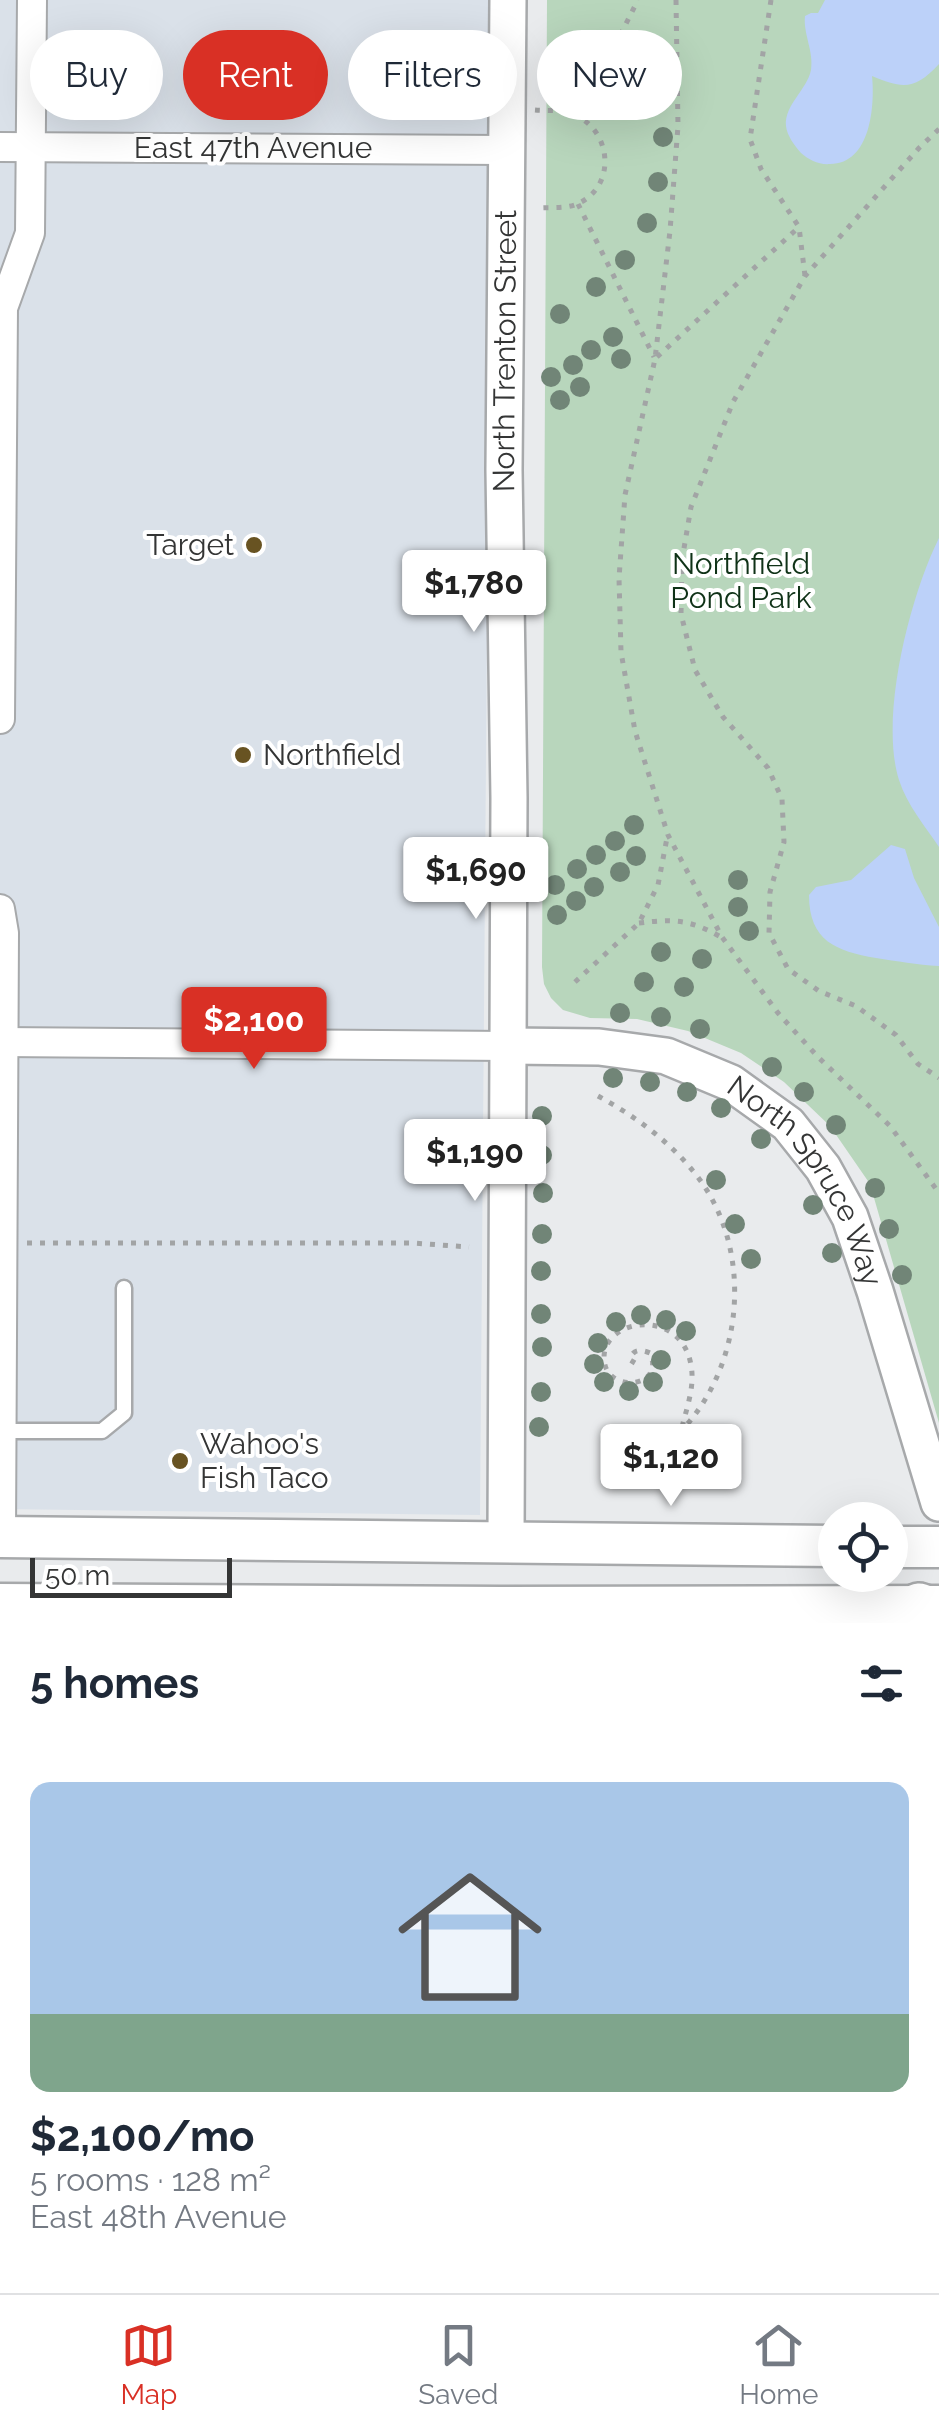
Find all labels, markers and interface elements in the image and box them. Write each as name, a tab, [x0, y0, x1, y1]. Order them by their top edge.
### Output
chip: Buy	[30, 30, 163, 120]
chip: Rent	[183, 30, 328, 120]
chip: Filters	[348, 30, 517, 120]
chip: New	[537, 30, 682, 120]
street label: East 47th Avenue	[134, 130, 372, 165]
street label: North Trenton Street	[486, 210, 523, 492]
place label: Target	[146, 527, 234, 562]
marker: Target	[243, 534, 265, 556]
park label: Northfield Pond Park	[670, 546, 812, 615]
pin: $1,780	[393, 550, 555, 635]
text: $1,780	[424, 564, 524, 601]
place label: Northfield	[263, 737, 401, 772]
marker: Northfield	[232, 744, 254, 766]
pin: $1,690	[395, 837, 557, 922]
text: $1,690	[425, 851, 527, 888]
pin: $2,100	[173, 987, 335, 1072]
text: $2,100	[204, 1001, 304, 1038]
street label: North Spruce Way	[721, 1068, 890, 1290]
pin: $1,190	[394, 1119, 556, 1204]
text: $1,190	[426, 1133, 524, 1170]
pin: $1,120	[590, 1424, 752, 1509]
place label: Wahoo's Fish Taco	[200, 1426, 329, 1495]
text: $1,120	[622, 1438, 720, 1475]
marker: Wahoo's Fish Taco	[169, 1450, 191, 1472]
map controls	[818, 1502, 908, 1592]
button: locate	[818, 1502, 908, 1592]
scale bar	[30, 1553, 232, 1598]
text: 50 m	[45, 1559, 110, 1592]
icon: filters	[854, 1656, 909, 1711]
text: 5 homes	[30, 1659, 199, 1708]
icon: home	[380, 1847, 560, 2027]
text: $2,100/mo	[30, 2112, 254, 2161]
text: 5 rooms · 128 m²	[30, 2161, 271, 2198]
text: East 48th Avenue	[30, 2198, 286, 2235]
tab: Map	[120, 2318, 177, 2411]
tab: Saved	[418, 2318, 498, 2411]
tab: Home	[739, 2318, 819, 2411]

